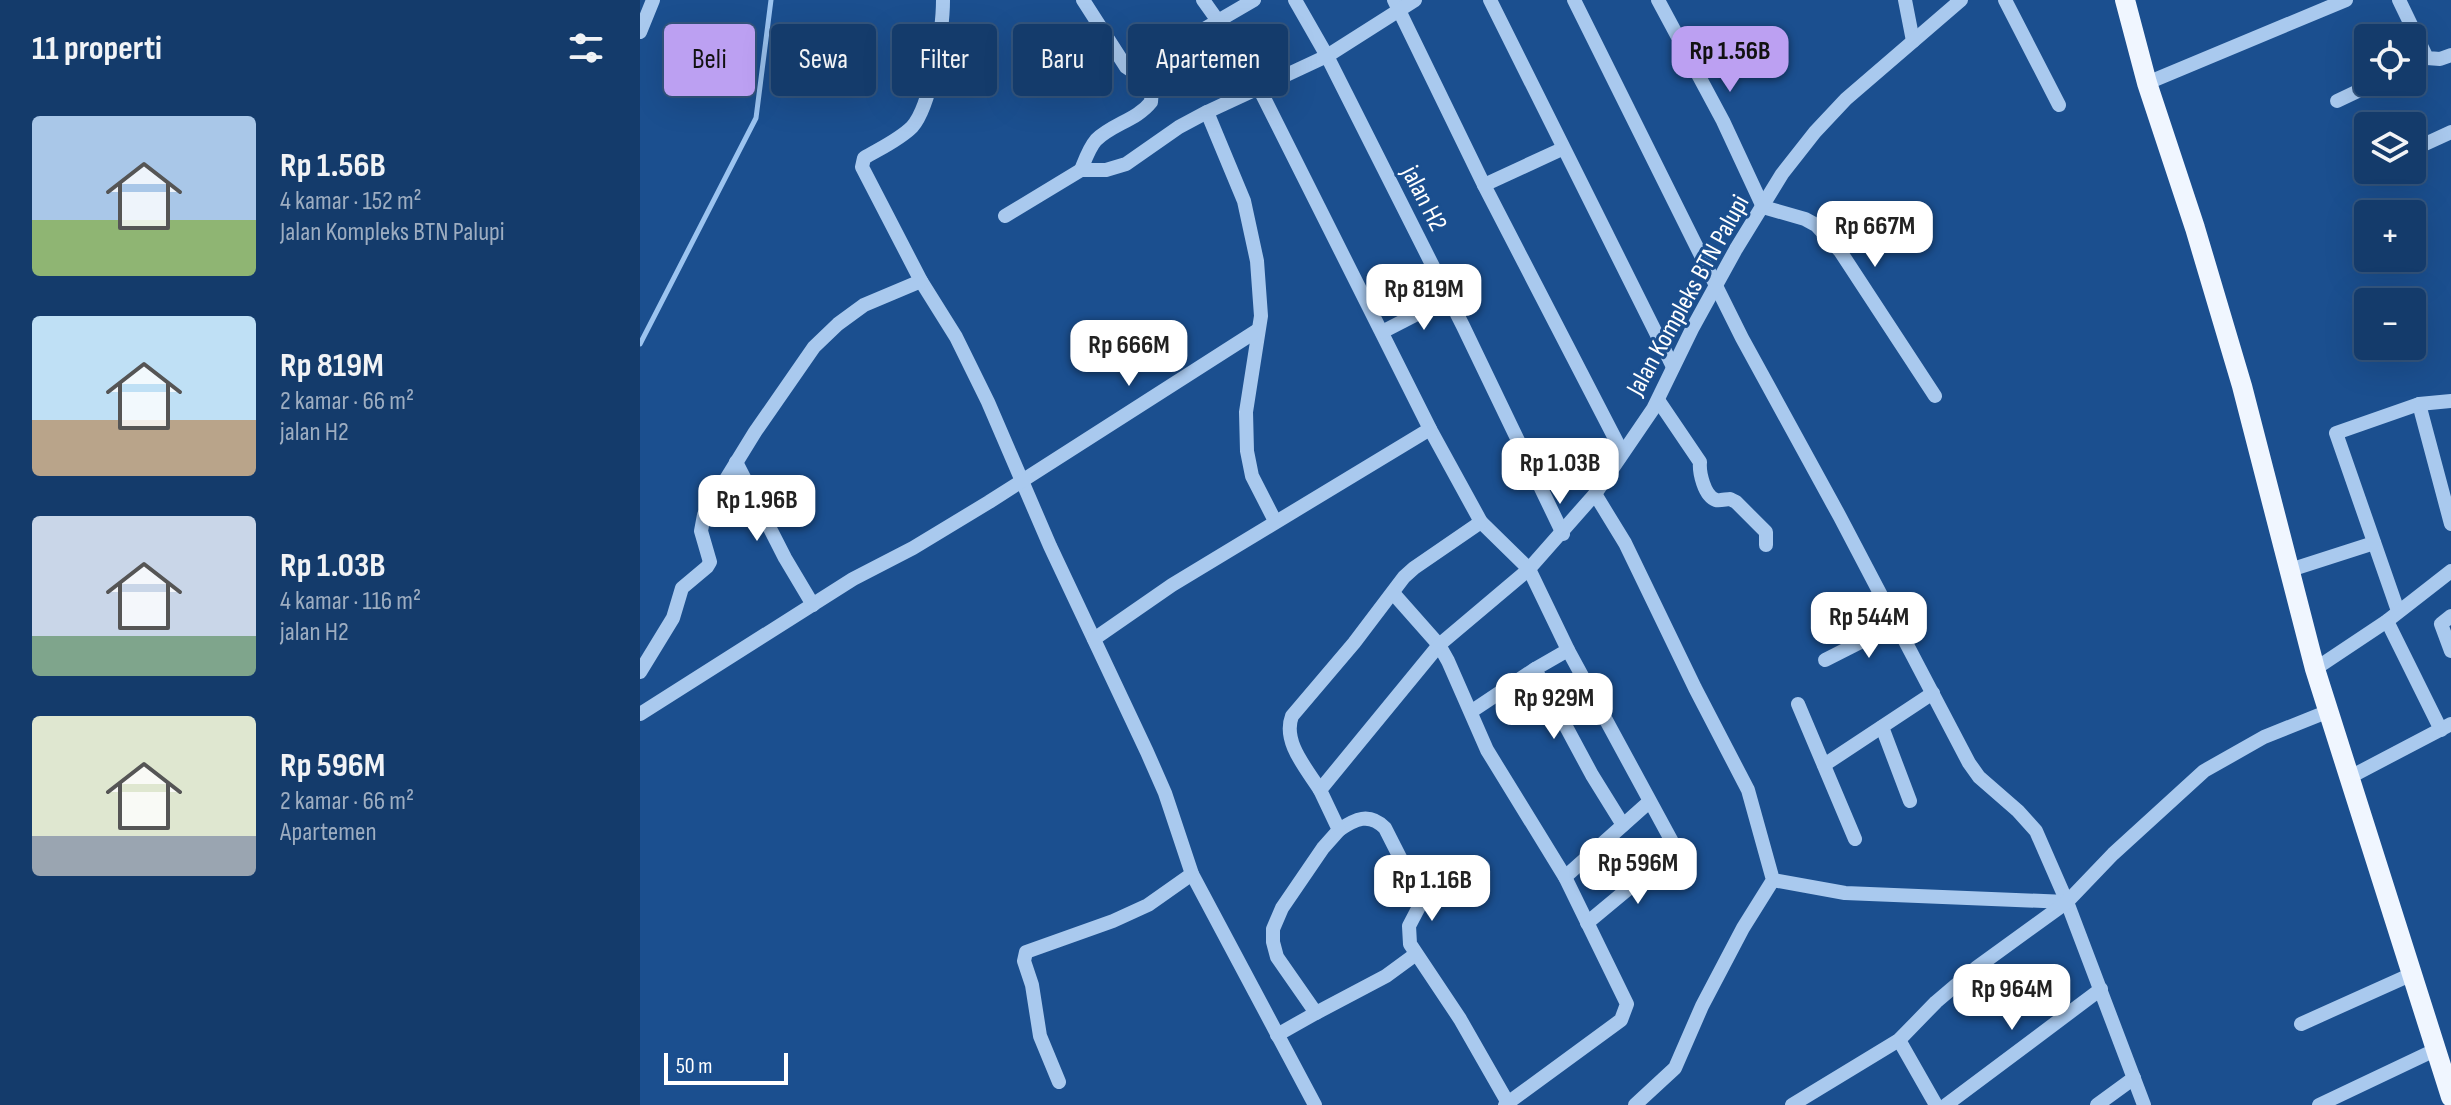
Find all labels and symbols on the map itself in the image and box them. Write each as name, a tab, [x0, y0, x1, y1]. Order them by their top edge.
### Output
pin: Rp 1.56B	[1647, 26, 1813, 94]
street label: jalan H2	[1394, 160, 1453, 236]
street label: Jalan Kompleks BTN Palupi	[1620, 190, 1756, 402]
pin: Rp 667M	[1801, 201, 1949, 269]
pin: Rp 819M	[1350, 264, 1498, 332]
pin: Rp 666M	[1055, 320, 1203, 388]
pin: Rp 1.03B	[1477, 438, 1643, 506]
pin: Rp 1.96B	[674, 475, 840, 543]
pin: Rp 544M	[1795, 592, 1943, 660]
pin: Rp 929M	[1480, 673, 1628, 741]
pin: Rp 596M	[1564, 838, 1712, 906]
pin: Rp 1.16B	[1349, 855, 1515, 923]
pin: Rp 964M	[1938, 964, 2086, 1032]
scale bar	[664, 1049, 788, 1085]

